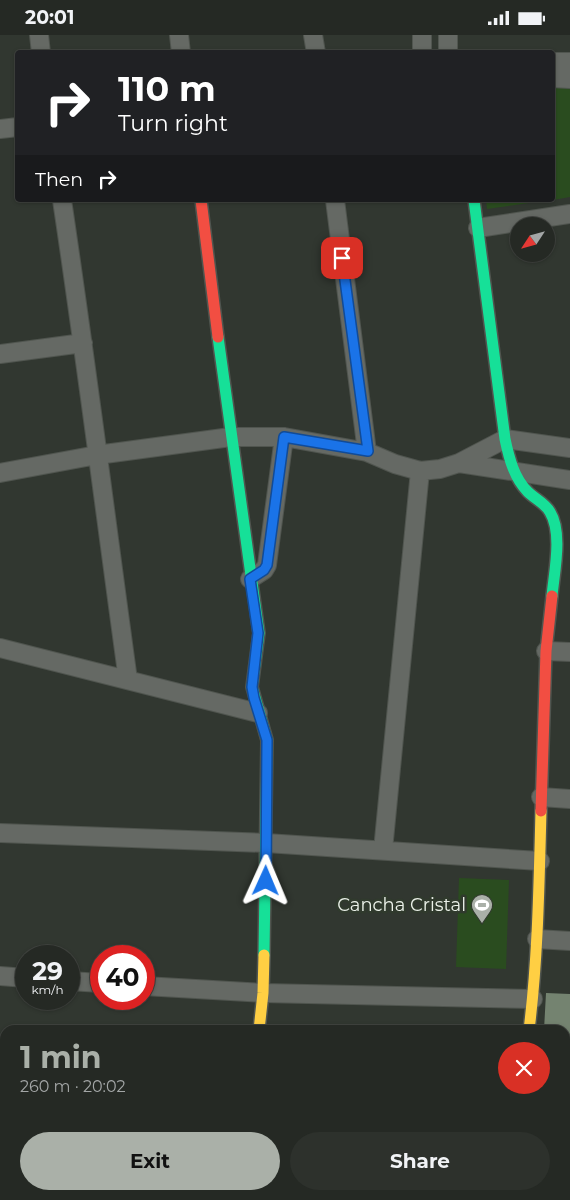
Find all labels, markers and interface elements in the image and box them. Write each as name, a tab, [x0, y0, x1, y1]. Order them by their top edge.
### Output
text: 20:01	[25, 6, 74, 29]
text: 110 m	[118, 67, 216, 110]
icon: right	[35, 70, 100, 135]
text: Turn right	[118, 110, 228, 137]
icon: right	[93, 165, 121, 193]
text: Then	[35, 168, 83, 191]
north arrow	[510, 217, 555, 263]
map controls	[510, 217, 555, 262]
pin	[321, 237, 363, 279]
icon: arrive	[328, 244, 356, 272]
position arrow	[239, 854, 291, 906]
sports icon: Cancha Cristal	[470, 893, 494, 924]
place label: Cancha Cristal	[337, 894, 466, 916]
speed limit sign: 40	[90, 945, 155, 1010]
text: 29	[32, 956, 63, 986]
text: km/h	[31, 982, 64, 997]
text: 1 min	[20, 1039, 101, 1076]
button: close	[498, 1042, 550, 1094]
text: 260 m · 20:02	[20, 1077, 126, 1096]
button: Exit	[20, 1132, 280, 1190]
button: Share	[290, 1132, 550, 1190]

